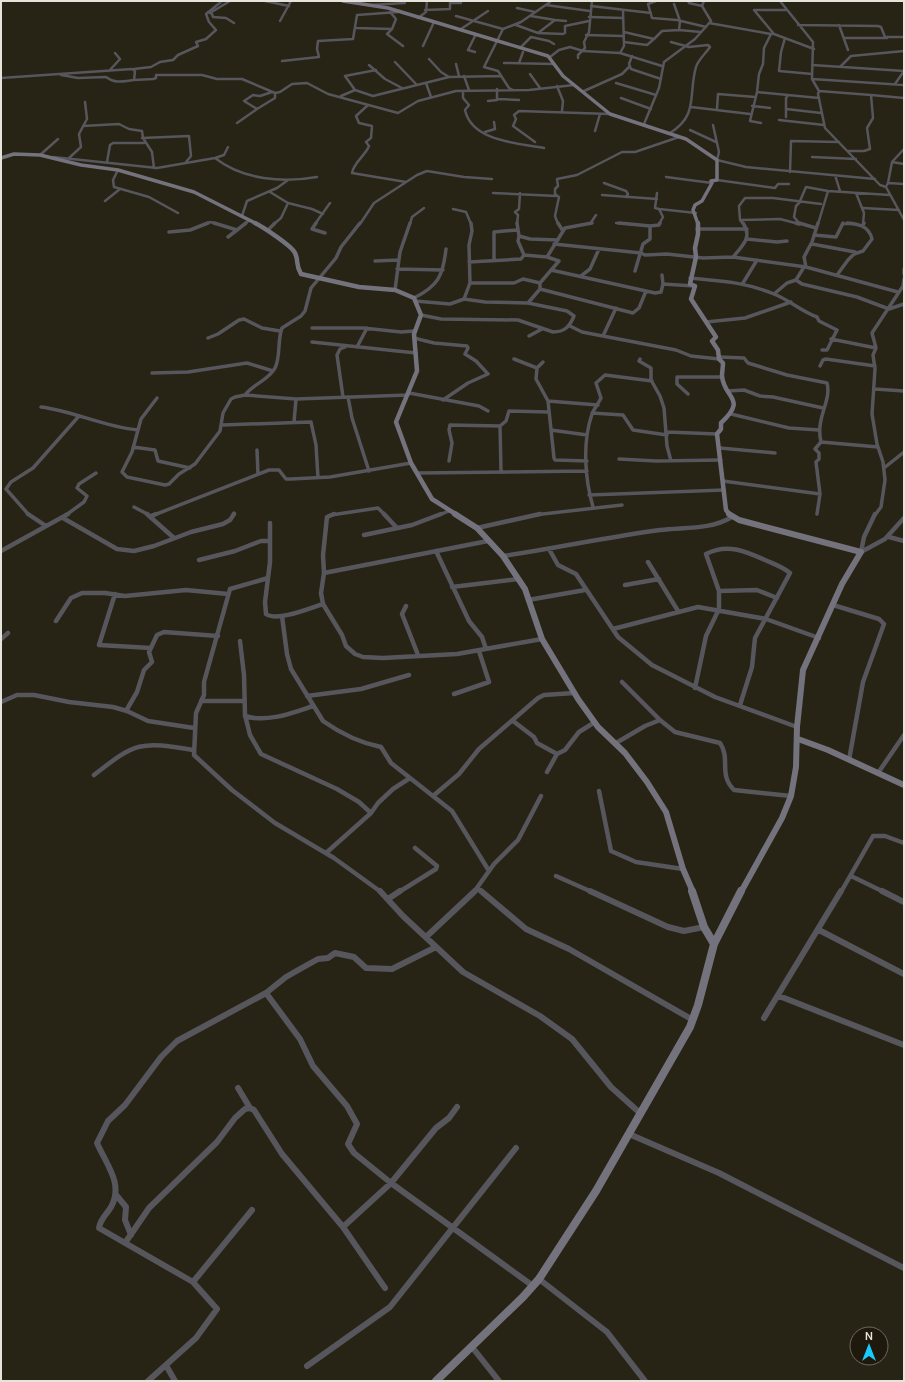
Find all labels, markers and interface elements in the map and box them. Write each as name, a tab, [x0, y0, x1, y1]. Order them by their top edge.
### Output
north arrow	[849, 1326, 889, 1366]
text: N	[865, 1328, 873, 1343]

